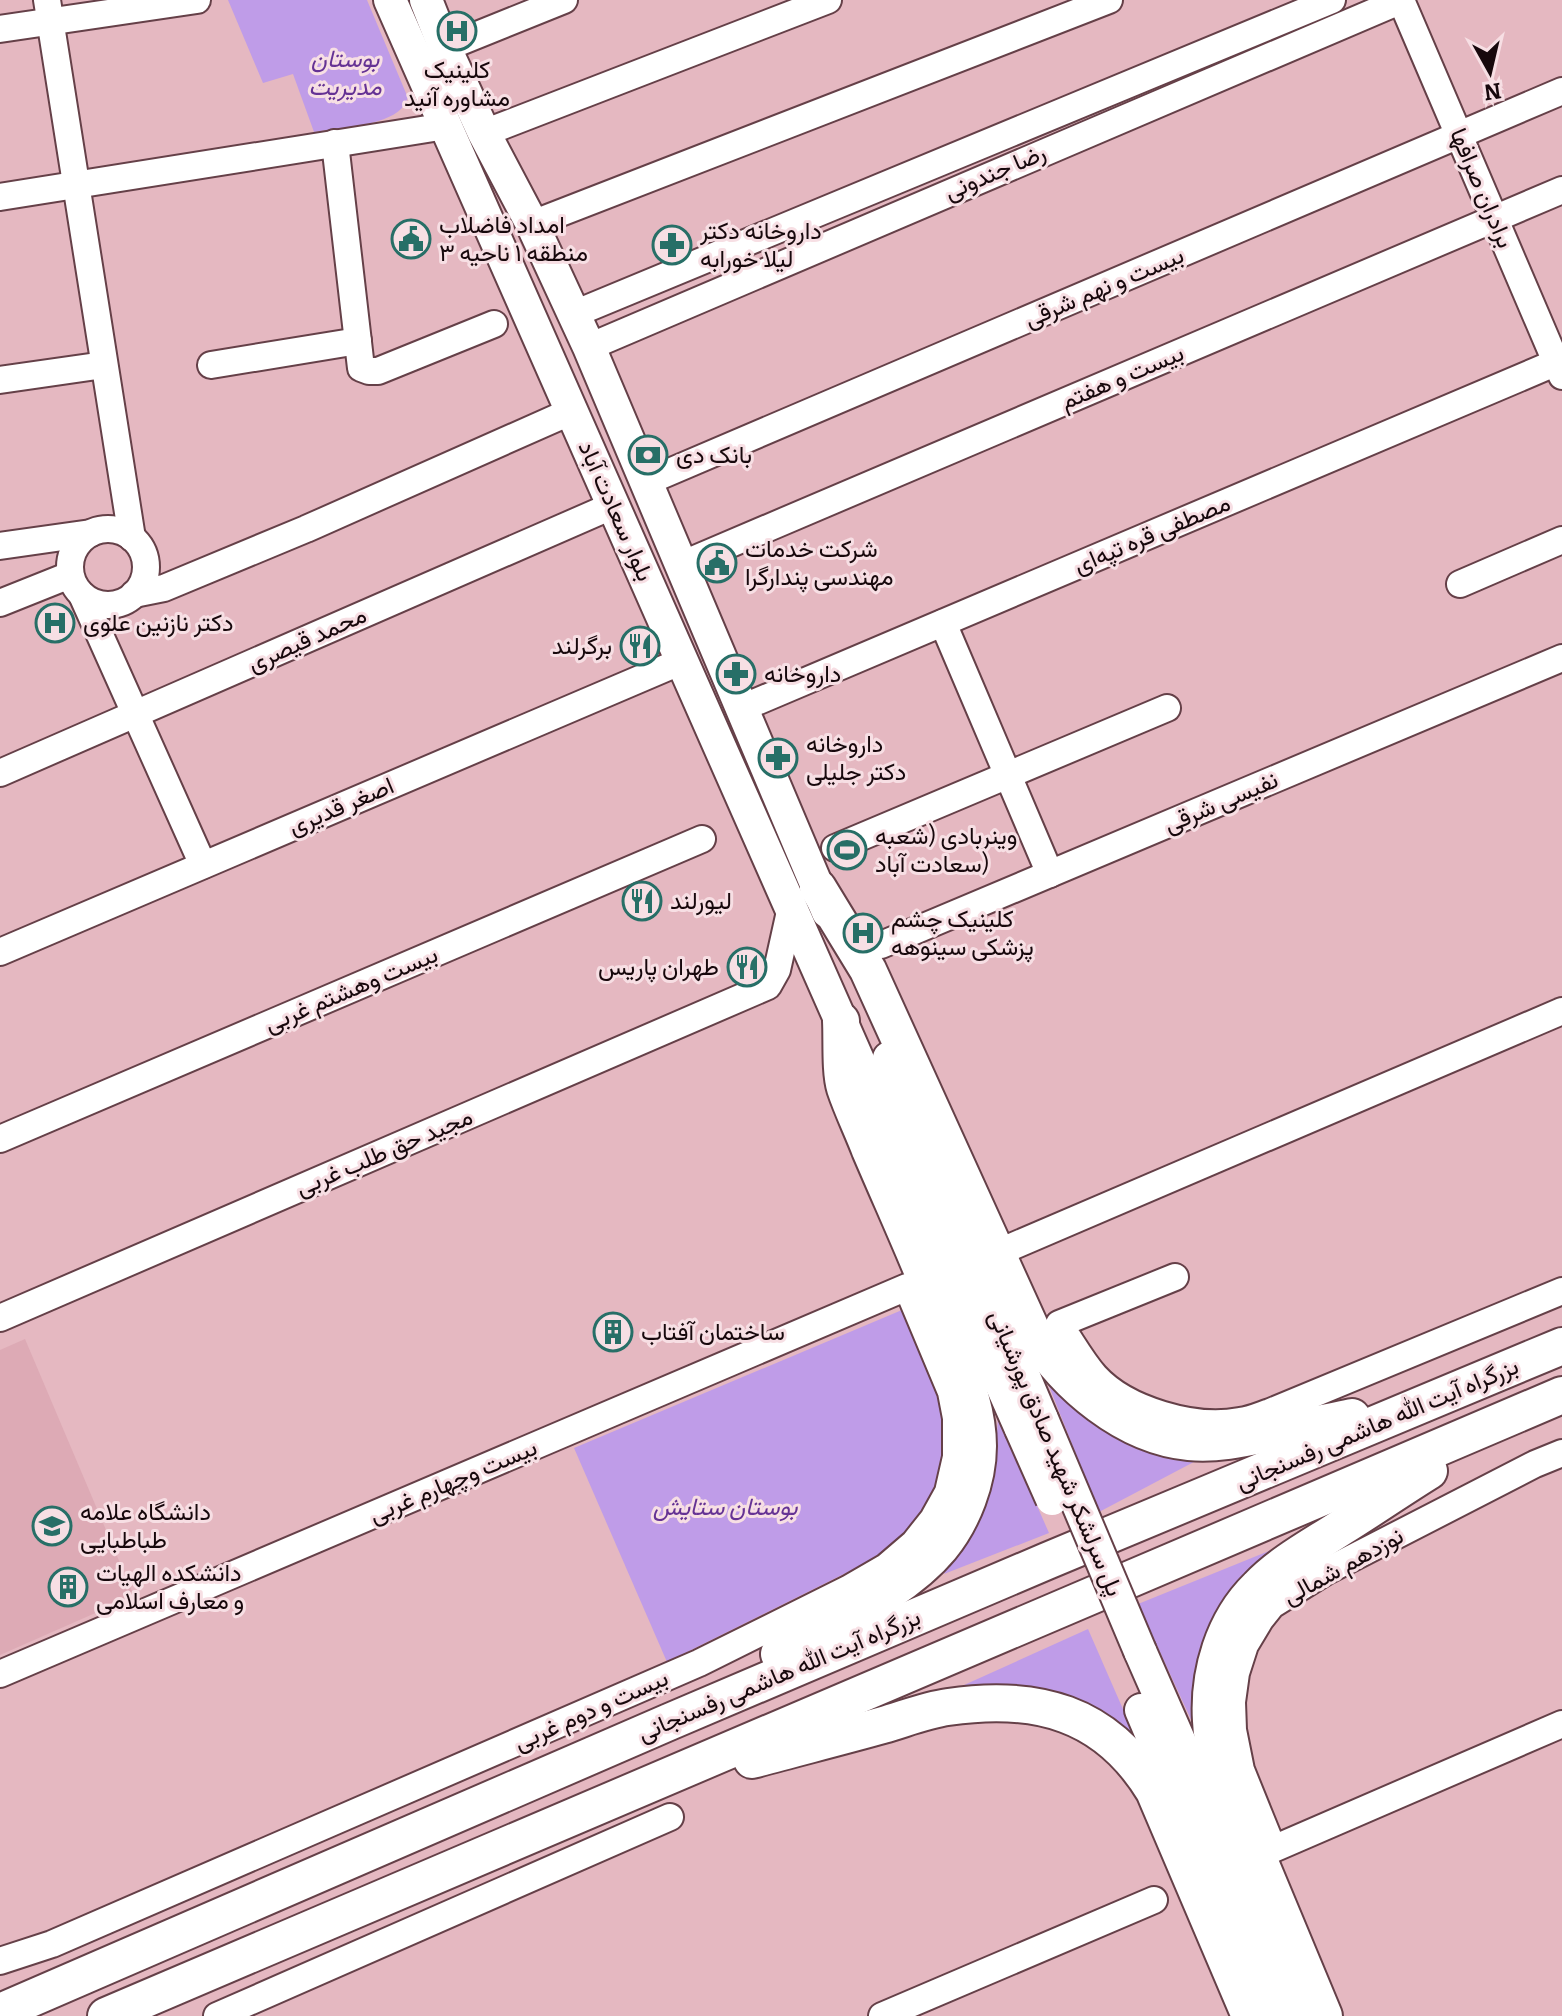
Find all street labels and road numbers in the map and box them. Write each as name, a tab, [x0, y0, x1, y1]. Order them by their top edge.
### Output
street label: برادران صرافها	[1443, 124, 1520, 253]
street label: رضا جندونی	[940, 138, 1050, 207]
street label: بیست و نهم شرقی	[1020, 241, 1189, 335]
street label: بیست و هفتم	[1056, 339, 1189, 417]
street label: بلوار سعادت آباد	[572, 437, 659, 586]
street label: مصطفی قره تپه‌ای	[1070, 488, 1235, 581]
street label: محمد قیصری	[243, 600, 371, 679]
street label: نفیسی شرقی	[1160, 765, 1283, 839]
street label: اصغر قدیری	[284, 771, 398, 842]
street label: بیست وهشتم غربی	[260, 940, 443, 1040]
street label: مجید حق طلب غربی	[291, 1102, 477, 1203]
street label: پل سرلشکر شهید صادق پورشیانی	[981, 1306, 1129, 1601]
street label: بزرگراه آیت الله هاشمی رفسنجانی	[1231, 1352, 1523, 1497]
street label: بیست وچهارم غربی	[365, 1433, 542, 1531]
street label: نوزدهم شمالی	[1278, 1521, 1409, 1612]
street label: بزرگراه آیت الله هاشمی رفسنجانی	[633, 1603, 925, 1748]
street label: بیست و دوم غربی	[510, 1663, 673, 1758]

